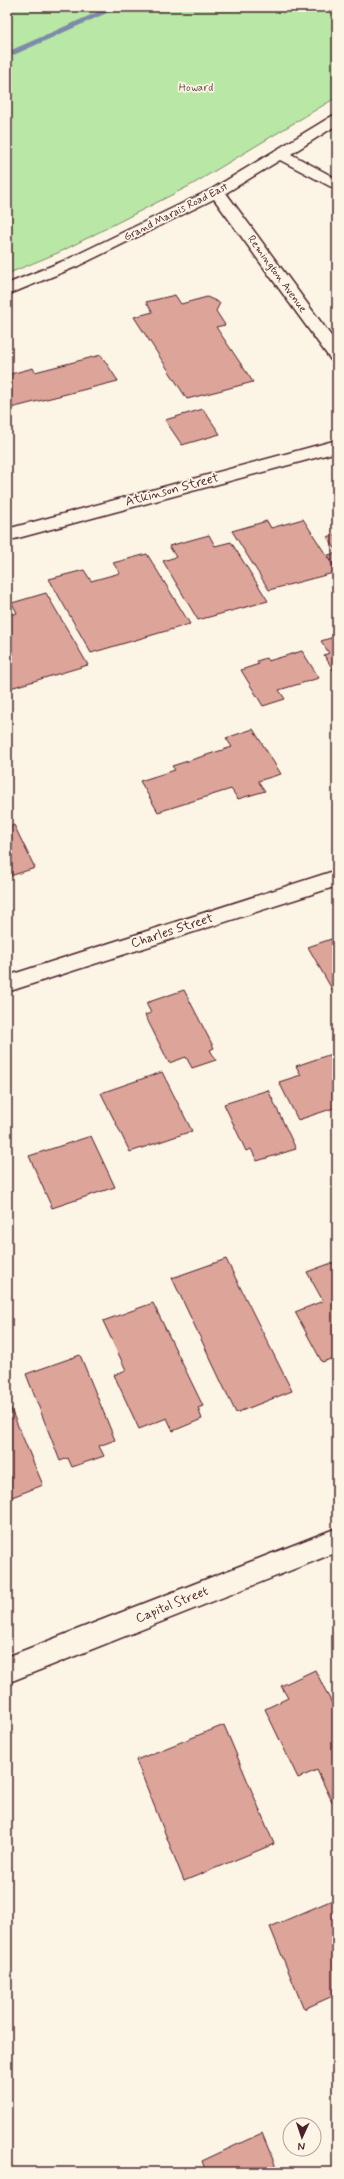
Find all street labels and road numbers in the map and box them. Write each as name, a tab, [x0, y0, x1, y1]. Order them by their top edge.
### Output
street label: Grand Marais Road East	[122, 179, 231, 244]
street label: Remington Avenue	[244, 233, 310, 316]
street label: Atkinson Street	[123, 469, 221, 511]
street label: Charles Street	[129, 910, 215, 952]
street label: Capitol Street	[133, 1583, 211, 1627]

